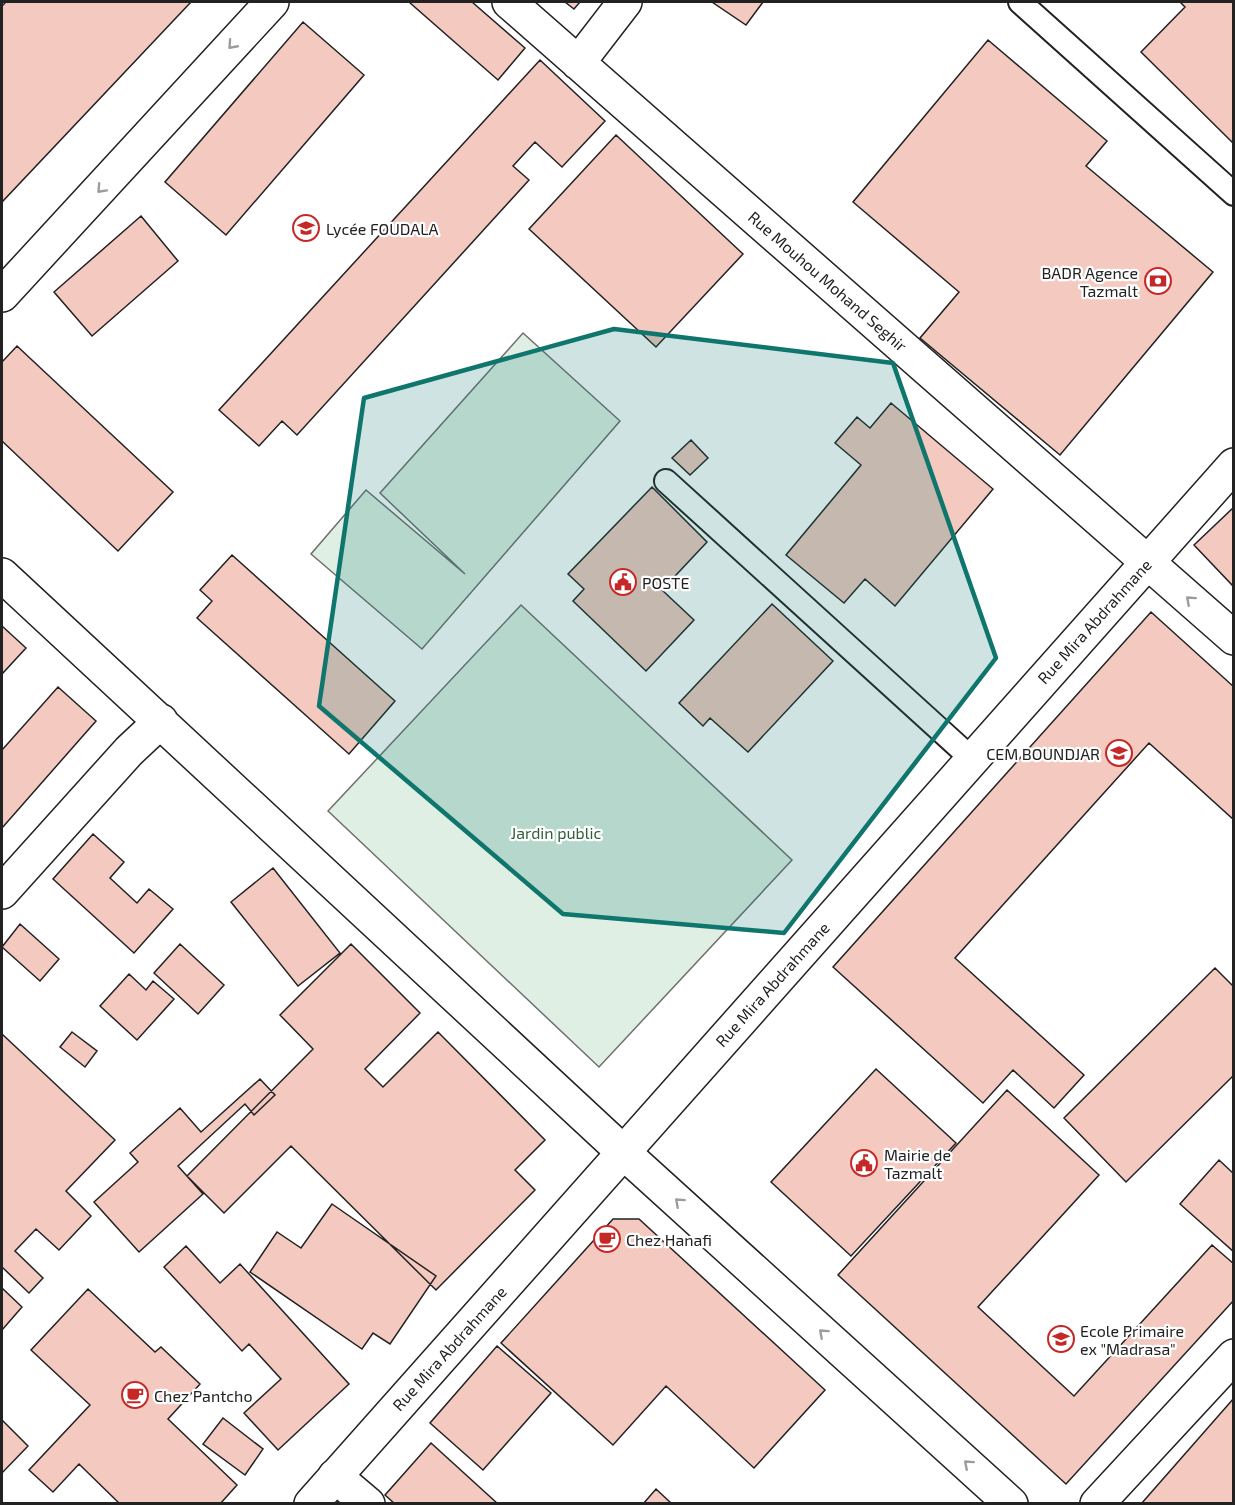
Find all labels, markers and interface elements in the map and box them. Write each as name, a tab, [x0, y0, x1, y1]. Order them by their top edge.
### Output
one-way arrow	[228, 38, 239, 49]
one-way arrow	[97, 181, 108, 192]
street label: Rue Mouhou Mohand Seghir	[745, 207, 912, 355]
school or university icon: Lycée FOUDALA	[291, 213, 321, 243]
place label: Lycée FOUDALA	[326, 219, 439, 238]
place label: BADR Agence Tazmalt	[1041, 263, 1138, 300]
bank icon: BADR Agence Tazmalt	[1143, 266, 1173, 296]
street label: Rue Mira Abdrahmane	[1033, 555, 1155, 687]
public building icon: POSTE	[608, 567, 638, 597]
place label: POSTE	[642, 573, 689, 592]
one-way arrow	[1187, 596, 1197, 607]
school or university icon: CEM BOUNDJAR	[1104, 738, 1134, 768]
place label: CEM BOUNDJAR	[986, 744, 1100, 763]
park label: Jardin public	[511, 823, 601, 842]
street label: Rue Mira Abdrahmane	[711, 918, 833, 1050]
place label: Mairie de Tazmalt	[884, 1145, 951, 1182]
public building icon: Mairie de Tazmalt	[849, 1148, 879, 1178]
one-way arrow	[675, 1199, 686, 1210]
cafe icon: Chez Hanafi	[592, 1224, 622, 1254]
place label: Chez Hanafi	[626, 1230, 712, 1249]
street label: Rue Mira Abdrahmane	[388, 1282, 510, 1414]
place label: Ecole Primaire ex "Madrasa"	[1080, 1321, 1184, 1358]
school or university icon: Ecole Primaire ex "Madrasa"	[1046, 1324, 1076, 1354]
one-way arrow	[820, 1329, 830, 1340]
cafe icon: Chez Pantcho	[120, 1380, 150, 1410]
place label: Chez Pantcho	[154, 1386, 253, 1405]
one-way arrow	[964, 1460, 975, 1471]

